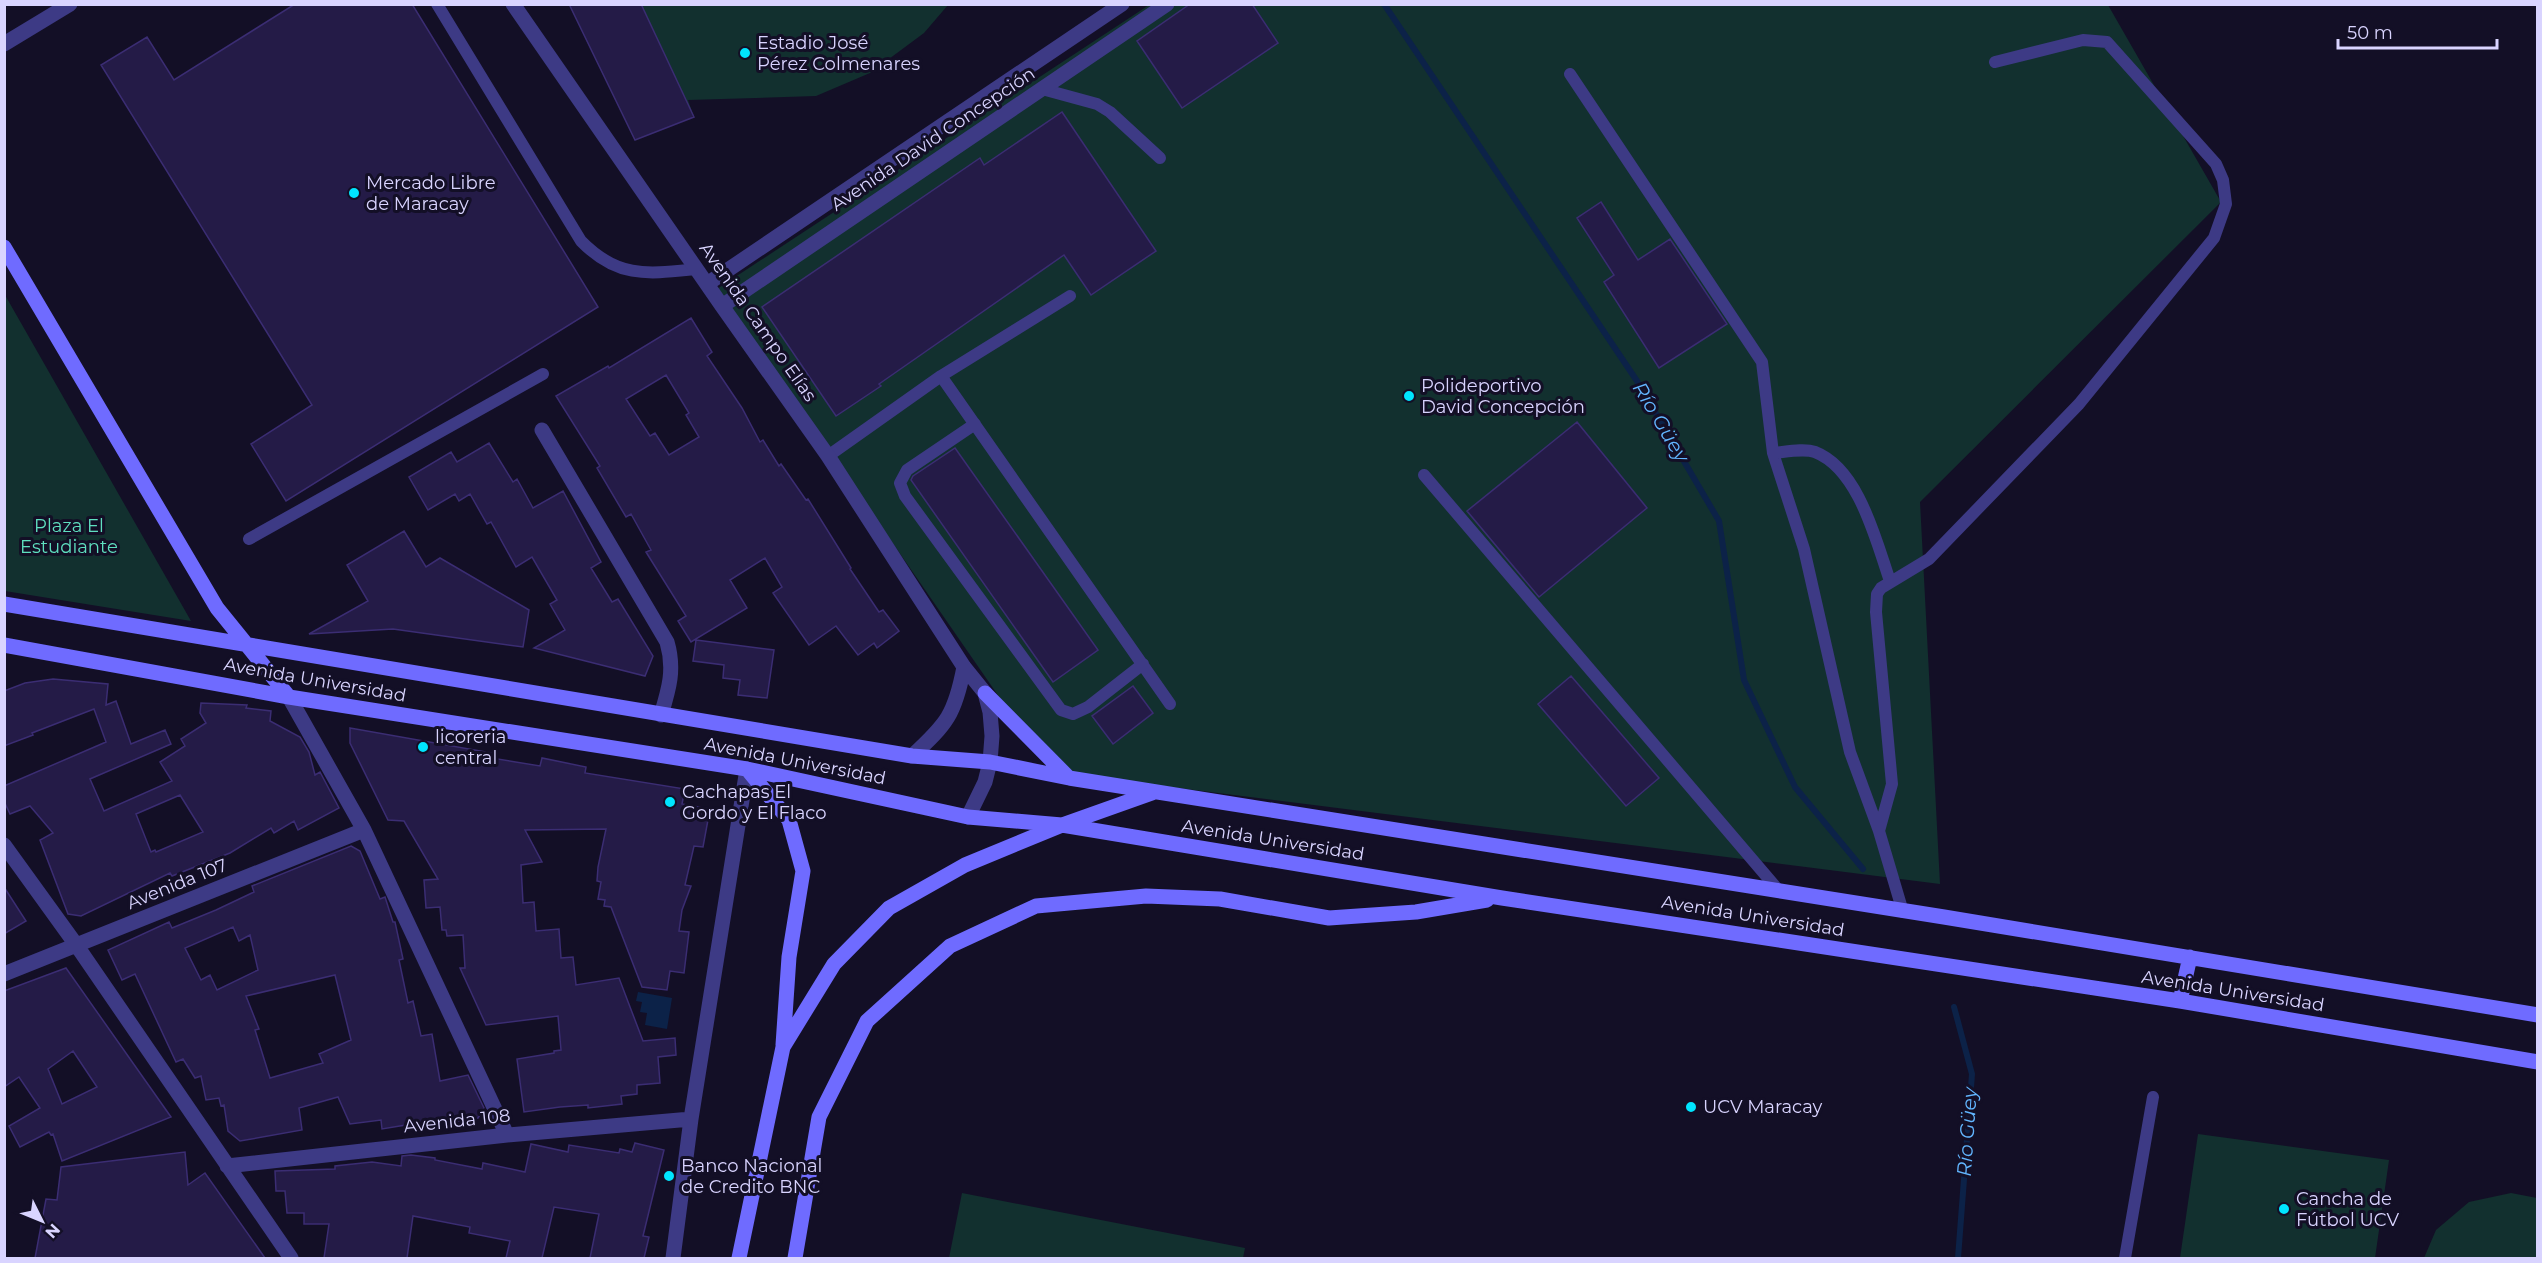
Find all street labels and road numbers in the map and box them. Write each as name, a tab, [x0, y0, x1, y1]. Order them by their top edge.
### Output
street label: Avenida David Concepción	[827, 62, 1039, 216]
street label: Avenida Campo Elías	[695, 238, 821, 406]
street label: Avenida Universidad	[222, 653, 408, 707]
street label: Avenida Universidad	[702, 733, 888, 789]
street label: Avenida Universidad	[1180, 815, 1366, 865]
street label: Avenida 107	[124, 854, 230, 914]
street label: Avenida Universidad	[1660, 891, 1846, 941]
street label: Avenida Universidad	[2140, 966, 2326, 1016]
street label: Avenida 108	[403, 1104, 511, 1138]

